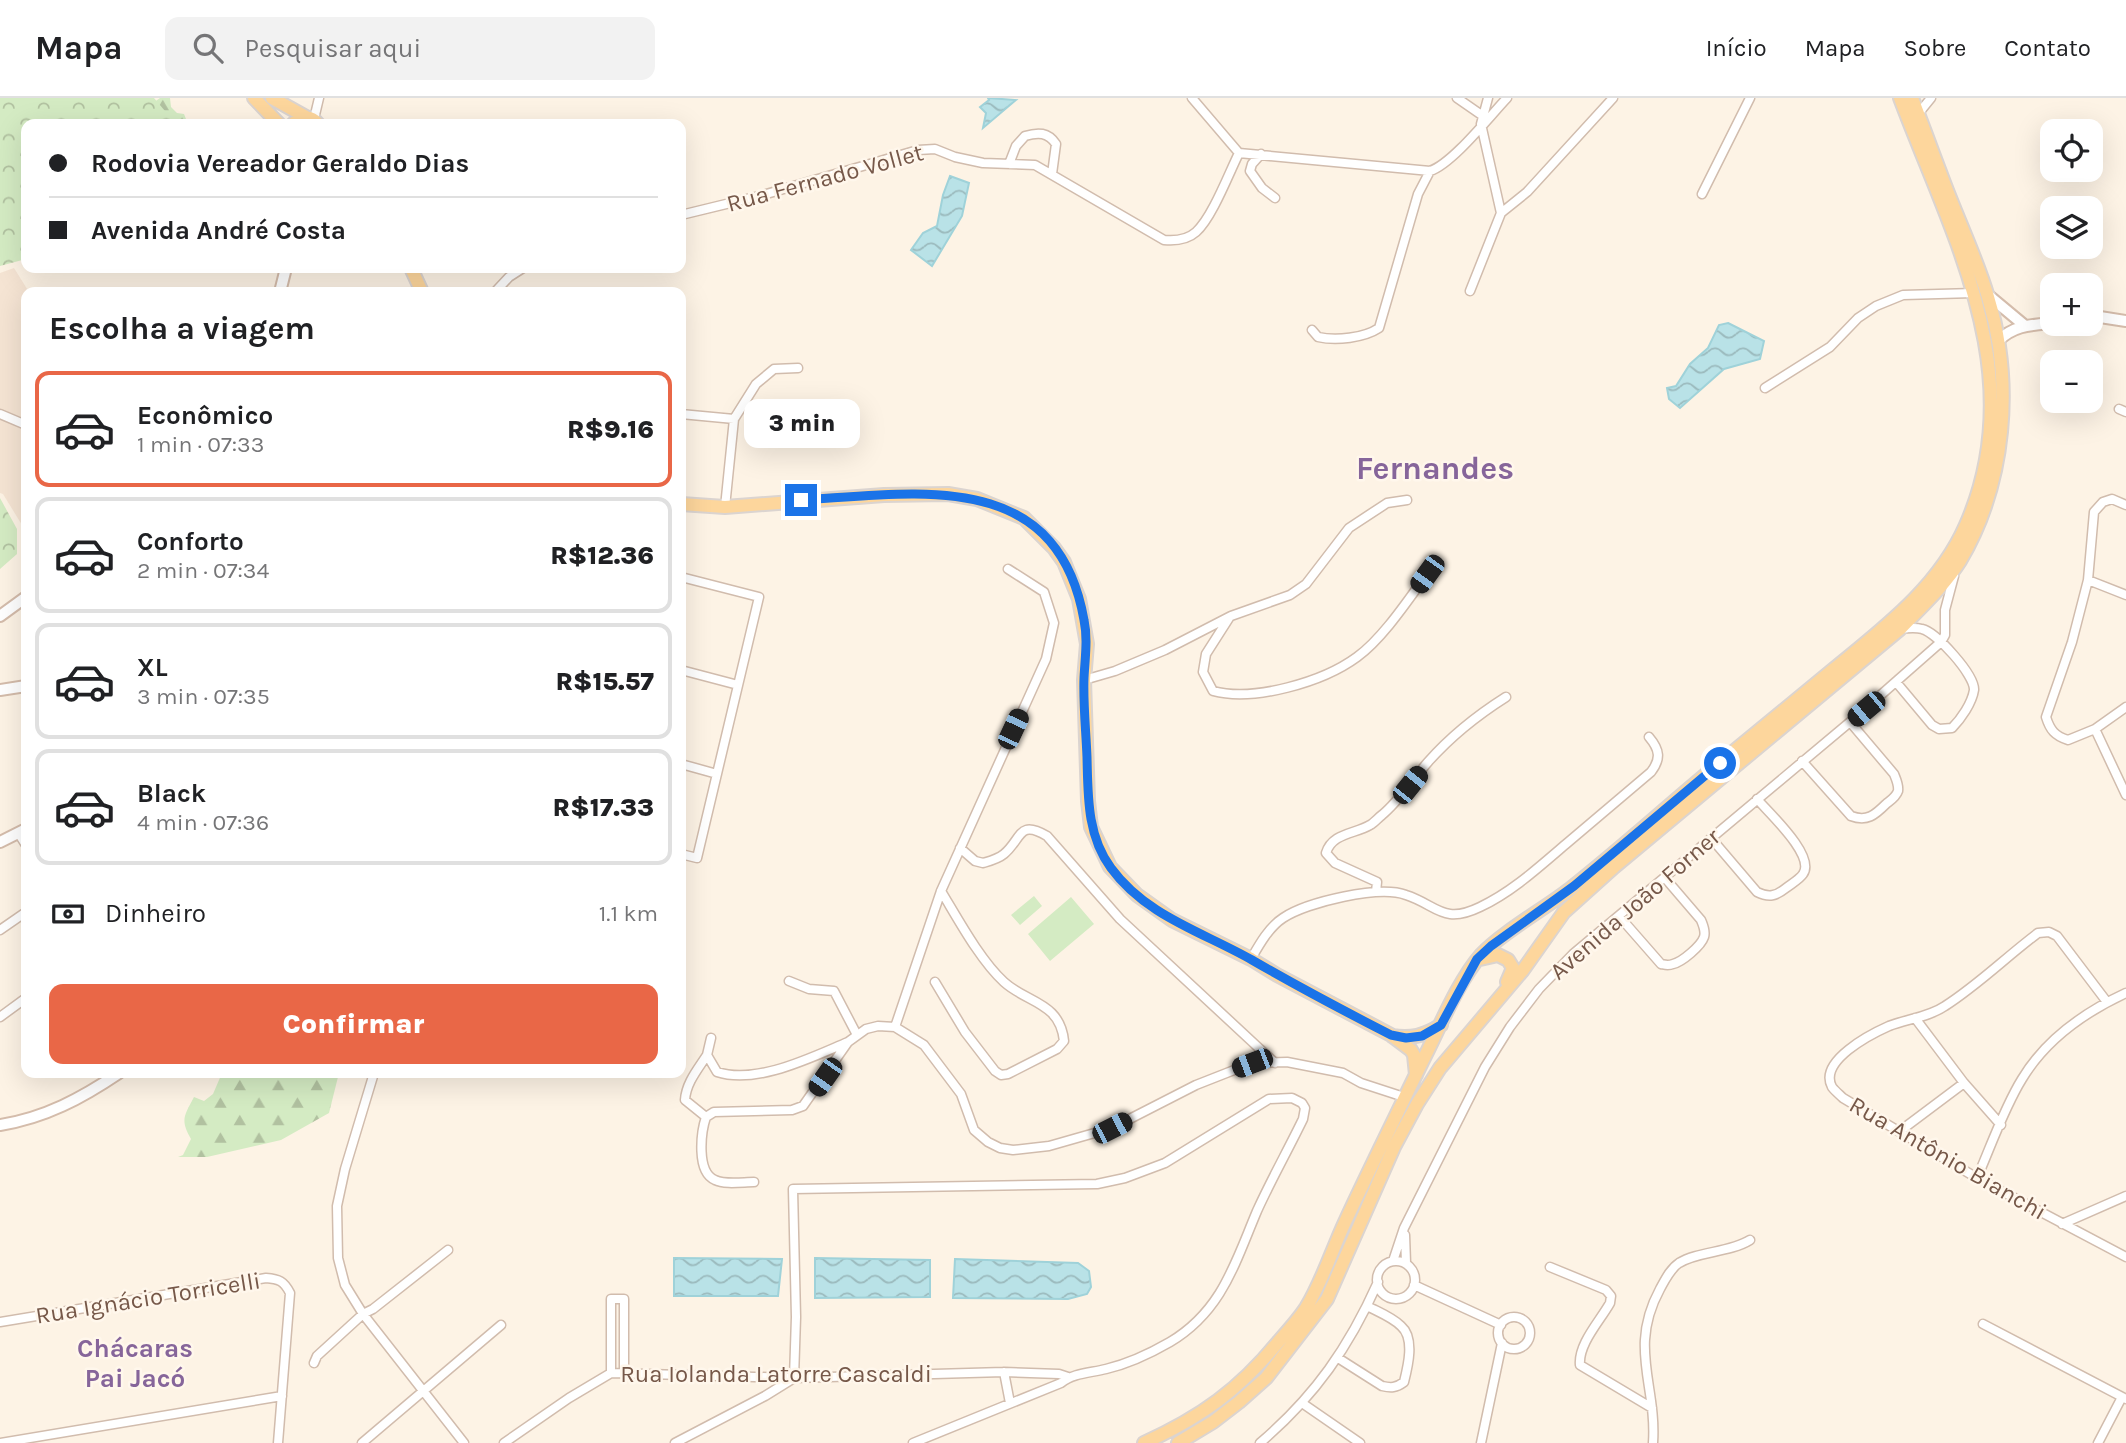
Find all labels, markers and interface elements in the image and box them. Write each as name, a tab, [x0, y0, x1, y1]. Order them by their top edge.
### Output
search box	[165, 17, 655, 80]
text: Mapa	[35, 29, 123, 67]
icon: search	[189, 29, 227, 67]
text: Pesquisar aqui	[245, 33, 421, 64]
text: Início	[1706, 34, 1767, 62]
text: Mapa	[1805, 34, 1865, 62]
text: Sobre	[1903, 34, 1966, 62]
text: Contato	[2004, 34, 2091, 62]
map controls	[2040, 119, 2103, 413]
button: locate	[2040, 119, 2103, 182]
street label: Rua Fernado Vollet	[724, 138, 926, 218]
text: Rodovia Vereador Geraldo Dias	[91, 148, 469, 179]
button: layers	[2040, 196, 2103, 259]
text: Avenida André Costa	[91, 215, 346, 246]
button: +	[2040, 273, 2103, 336]
text: Escolha a viagem	[49, 310, 315, 347]
button: −	[2040, 350, 2103, 413]
icon: car	[53, 398, 116, 461]
callout: 3 min	[743, 398, 859, 448]
text: Econômico	[137, 400, 273, 431]
text: 3 min	[769, 410, 835, 437]
text: R$9.16	[567, 414, 654, 445]
text: 1 min · 07:33	[137, 431, 264, 458]
district label: Fernandes	[1356, 450, 1514, 487]
route end	[785, 484, 817, 516]
icon: car	[53, 524, 116, 587]
text: Conforto	[137, 526, 244, 557]
text: R$12.36	[550, 540, 654, 571]
car	[1407, 551, 1448, 597]
text: 2 min · 07:34	[137, 557, 269, 584]
icon: car	[53, 650, 116, 713]
text: XL	[137, 652, 168, 683]
text: R$15.57	[555, 666, 654, 697]
text: 3 min · 07:35	[137, 683, 270, 710]
car	[1844, 687, 1889, 731]
car	[995, 706, 1032, 752]
route start	[1704, 747, 1736, 779]
car	[1389, 762, 1432, 808]
icon: car	[53, 776, 116, 839]
text: Black	[137, 778, 206, 809]
text: R$17.33	[553, 792, 654, 823]
text: 4 min · 07:36	[137, 809, 269, 836]
street label: Avenida João Forner	[1544, 822, 1726, 986]
icon: cash	[49, 895, 87, 933]
text: Dinheiro	[105, 898, 206, 929]
text: 1.1 km	[599, 900, 658, 927]
button: Confirmar	[49, 984, 658, 1064]
car	[1229, 1046, 1276, 1080]
car	[805, 1054, 846, 1100]
street label: Rua Antônio Bianchi	[1845, 1090, 2051, 1226]
car	[1089, 1109, 1136, 1147]
street label: Rua Ignácio Torricelli	[33, 1266, 263, 1330]
district label: Chácaras Pai Jacó	[77, 1333, 193, 1394]
street label: Rua Iolanda Latorre Cascaldi	[620, 1360, 932, 1388]

